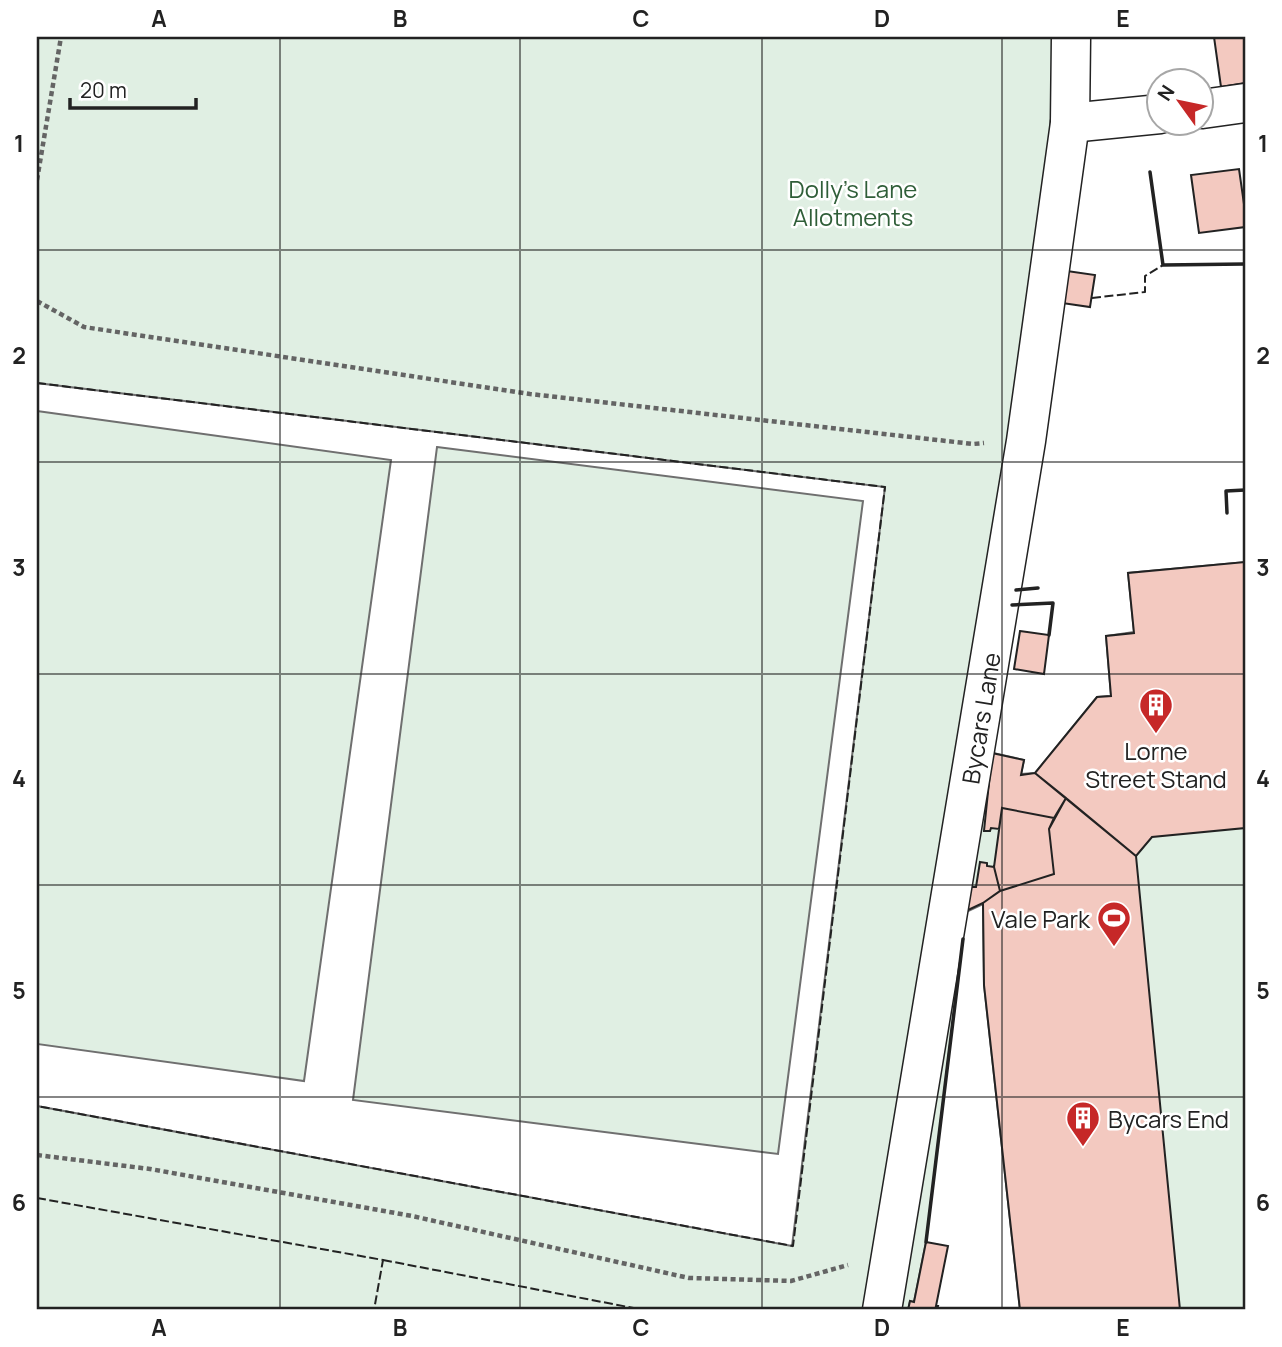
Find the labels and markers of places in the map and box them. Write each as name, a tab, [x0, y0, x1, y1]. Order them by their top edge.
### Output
building icon: Lorne Street Stand	[1137, 686, 1175, 735]
place label: Lorne Street Stand	[1085, 734, 1227, 795]
sports icon: Vale Park	[1095, 899, 1133, 948]
place label: Vale Park	[991, 902, 1091, 935]
building icon: Bycars End	[1064, 1099, 1102, 1148]
place label: Bycars End	[1108, 1102, 1229, 1135]

